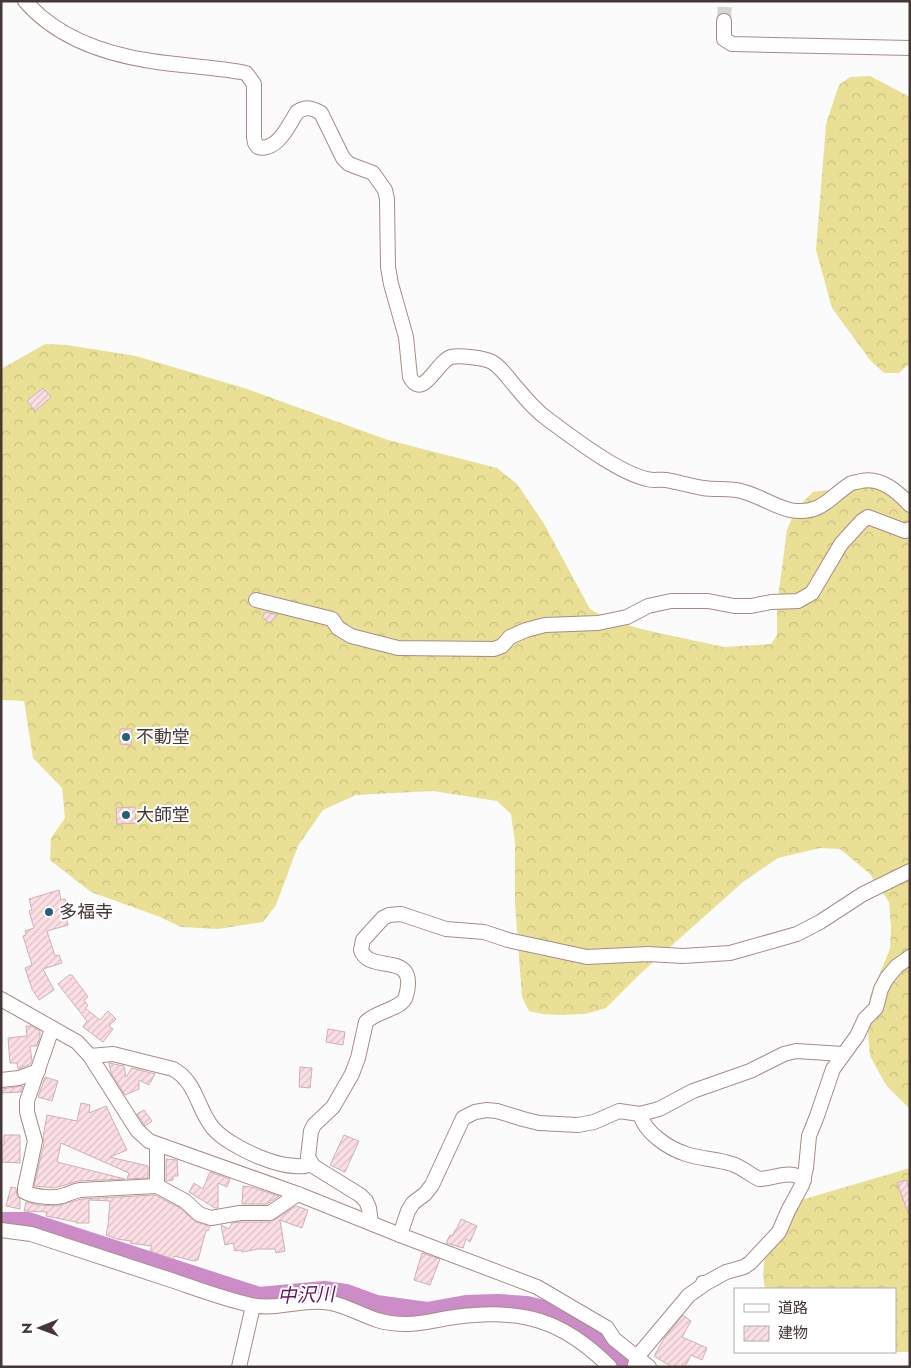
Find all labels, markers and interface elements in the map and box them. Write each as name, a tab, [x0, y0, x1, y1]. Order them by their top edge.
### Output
place label: 不動堂	[136, 724, 190, 750]
marker: 不動堂	[120, 731, 132, 743]
place label: 大師堂	[136, 802, 190, 828]
marker: 大師堂	[120, 809, 132, 821]
place label: 多福寺	[59, 899, 113, 925]
marker: 多福寺	[43, 906, 55, 918]
water label: 中沢川	[277, 1280, 337, 1309]
legend	[734, 1288, 896, 1353]
text: 道路	[778, 1297, 808, 1319]
north arrow	[15, 1303, 65, 1353]
text: N	[17, 1322, 37, 1334]
text: 建物	[778, 1322, 808, 1344]

